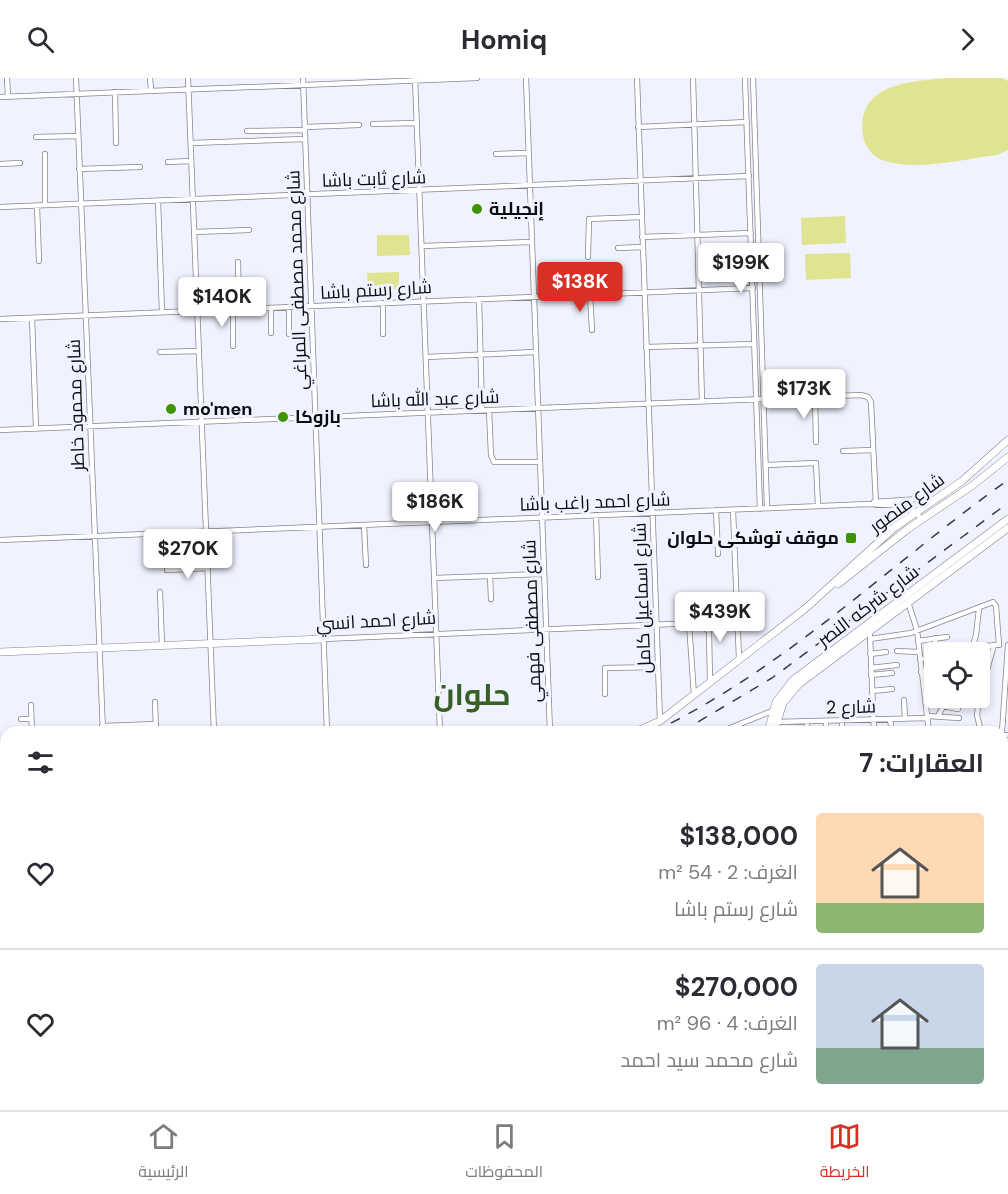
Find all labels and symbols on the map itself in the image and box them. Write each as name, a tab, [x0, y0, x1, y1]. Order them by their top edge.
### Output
street label: شارع ثابت باشا	[321, 165, 427, 193]
street label: شارع محمد مصطفى المراغي	[281, 170, 315, 390]
place label: إنجيلية	[489, 197, 544, 221]
marker: إنجيلية	[470, 202, 484, 216]
pin: $199K	[699, 243, 783, 294]
pin: $138K	[538, 262, 622, 313]
street label: شارع رستم باشا	[320, 275, 432, 305]
pin: $140K	[180, 277, 264, 328]
street label: شارع محمود خاطر	[62, 339, 90, 472]
pin: $173K	[762, 369, 846, 420]
street label: شارع عبد الله باشا	[370, 385, 500, 413]
place label: mo'men	[183, 397, 252, 421]
marker: mo'men	[164, 402, 178, 416]
place label: بازوكا	[295, 405, 341, 429]
marker: بازوكا	[276, 410, 290, 424]
street label: شارع منصور	[864, 468, 949, 539]
pin: $186K	[393, 482, 477, 533]
street label: شارع احمد راغب باشا	[519, 487, 671, 517]
street label: شارع اسماعيل كامل	[627, 522, 657, 674]
place label: موقف توشكى حلوان	[667, 526, 839, 550]
pin: $270K	[146, 529, 230, 580]
marker: موقف توشكى حلوان	[844, 531, 858, 545]
street label: شارع مصطفى فهمي	[517, 539, 549, 703]
street label: شارع شركه النصر	[812, 560, 924, 653]
pin: $439K	[678, 592, 762, 643]
street label: شارع احمد انسي	[315, 606, 437, 637]
district label: حلوان	[434, 675, 510, 714]
street label: شارع 2	[826, 695, 876, 719]

